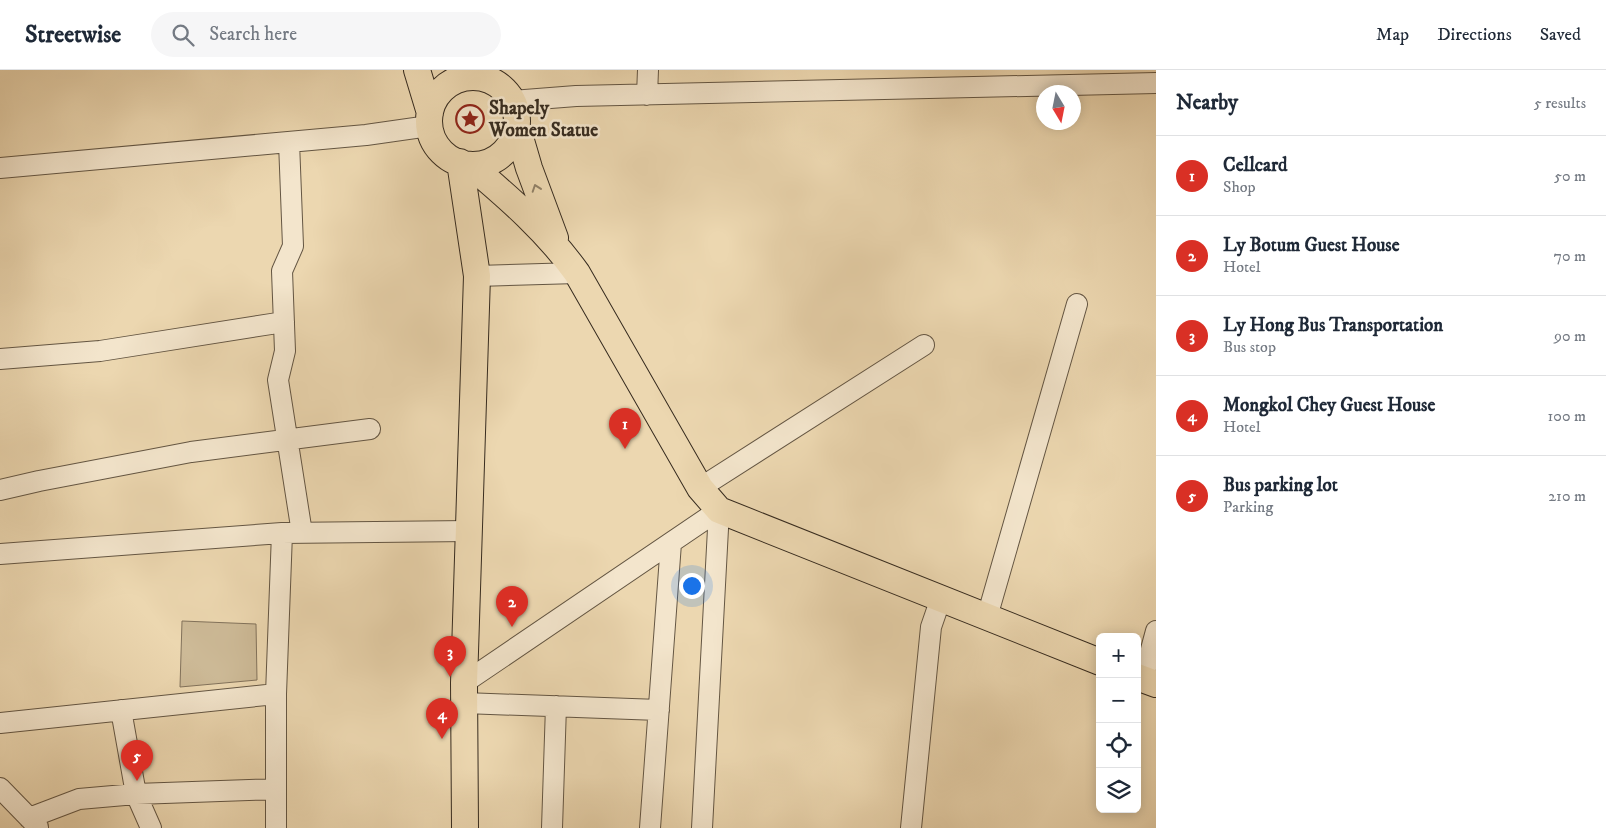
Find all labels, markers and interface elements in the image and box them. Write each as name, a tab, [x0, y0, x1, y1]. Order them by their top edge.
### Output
search box	[151, 12, 501, 57]
text: Streetwise	[25, 20, 121, 50]
icon: search	[169, 21, 197, 49]
text: Search here	[209, 23, 297, 46]
text: Map	[1376, 24, 1409, 46]
text: Directions	[1437, 24, 1512, 46]
text: Saved	[1540, 24, 1581, 46]
north arrow	[1036, 85, 1081, 130]
text: Nearby	[1176, 90, 1238, 116]
text: 5 results	[1534, 93, 1586, 113]
place label: Shapely Women Statue	[488, 97, 598, 142]
place icon: Shapely Women Statue	[455, 104, 485, 134]
text: Cellcard	[1223, 154, 1288, 177]
text: 1	[1189, 166, 1195, 186]
text: 50 m	[1554, 166, 1586, 186]
text: Shop	[1223, 177, 1256, 197]
one-way arrow	[532, 185, 542, 193]
text: Ly Botum Guest House	[1223, 234, 1400, 257]
text: 2	[1188, 246, 1196, 266]
text: 70 m	[1554, 246, 1586, 266]
text: Hotel	[1223, 257, 1261, 277]
text: Ly Hong Bus Transportation	[1223, 314, 1443, 337]
text: 3	[1189, 326, 1195, 346]
text: 90 m	[1554, 326, 1586, 346]
text: Bus stop	[1223, 337, 1276, 357]
text: Mongkol Chey Guest House	[1223, 394, 1435, 417]
text: 4	[1187, 406, 1197, 426]
text: 100 m	[1548, 406, 1586, 426]
pin: 1	[609, 408, 641, 449]
text: Hotel	[1223, 417, 1261, 437]
text: Bus parking lot	[1223, 474, 1338, 497]
text: 5	[1188, 486, 1196, 506]
text: 210 m	[1548, 486, 1586, 506]
text: Parking	[1223, 497, 1273, 517]
your location	[679, 573, 705, 599]
pin: 2	[496, 586, 528, 627]
map controls	[1096, 633, 1141, 813]
button: +	[1096, 633, 1141, 678]
pin: 3	[434, 636, 466, 677]
button: −	[1096, 678, 1141, 723]
pin: 4	[426, 698, 458, 739]
button: locate	[1096, 723, 1141, 768]
pin: 5	[121, 740, 153, 781]
button: layers	[1096, 768, 1141, 813]

